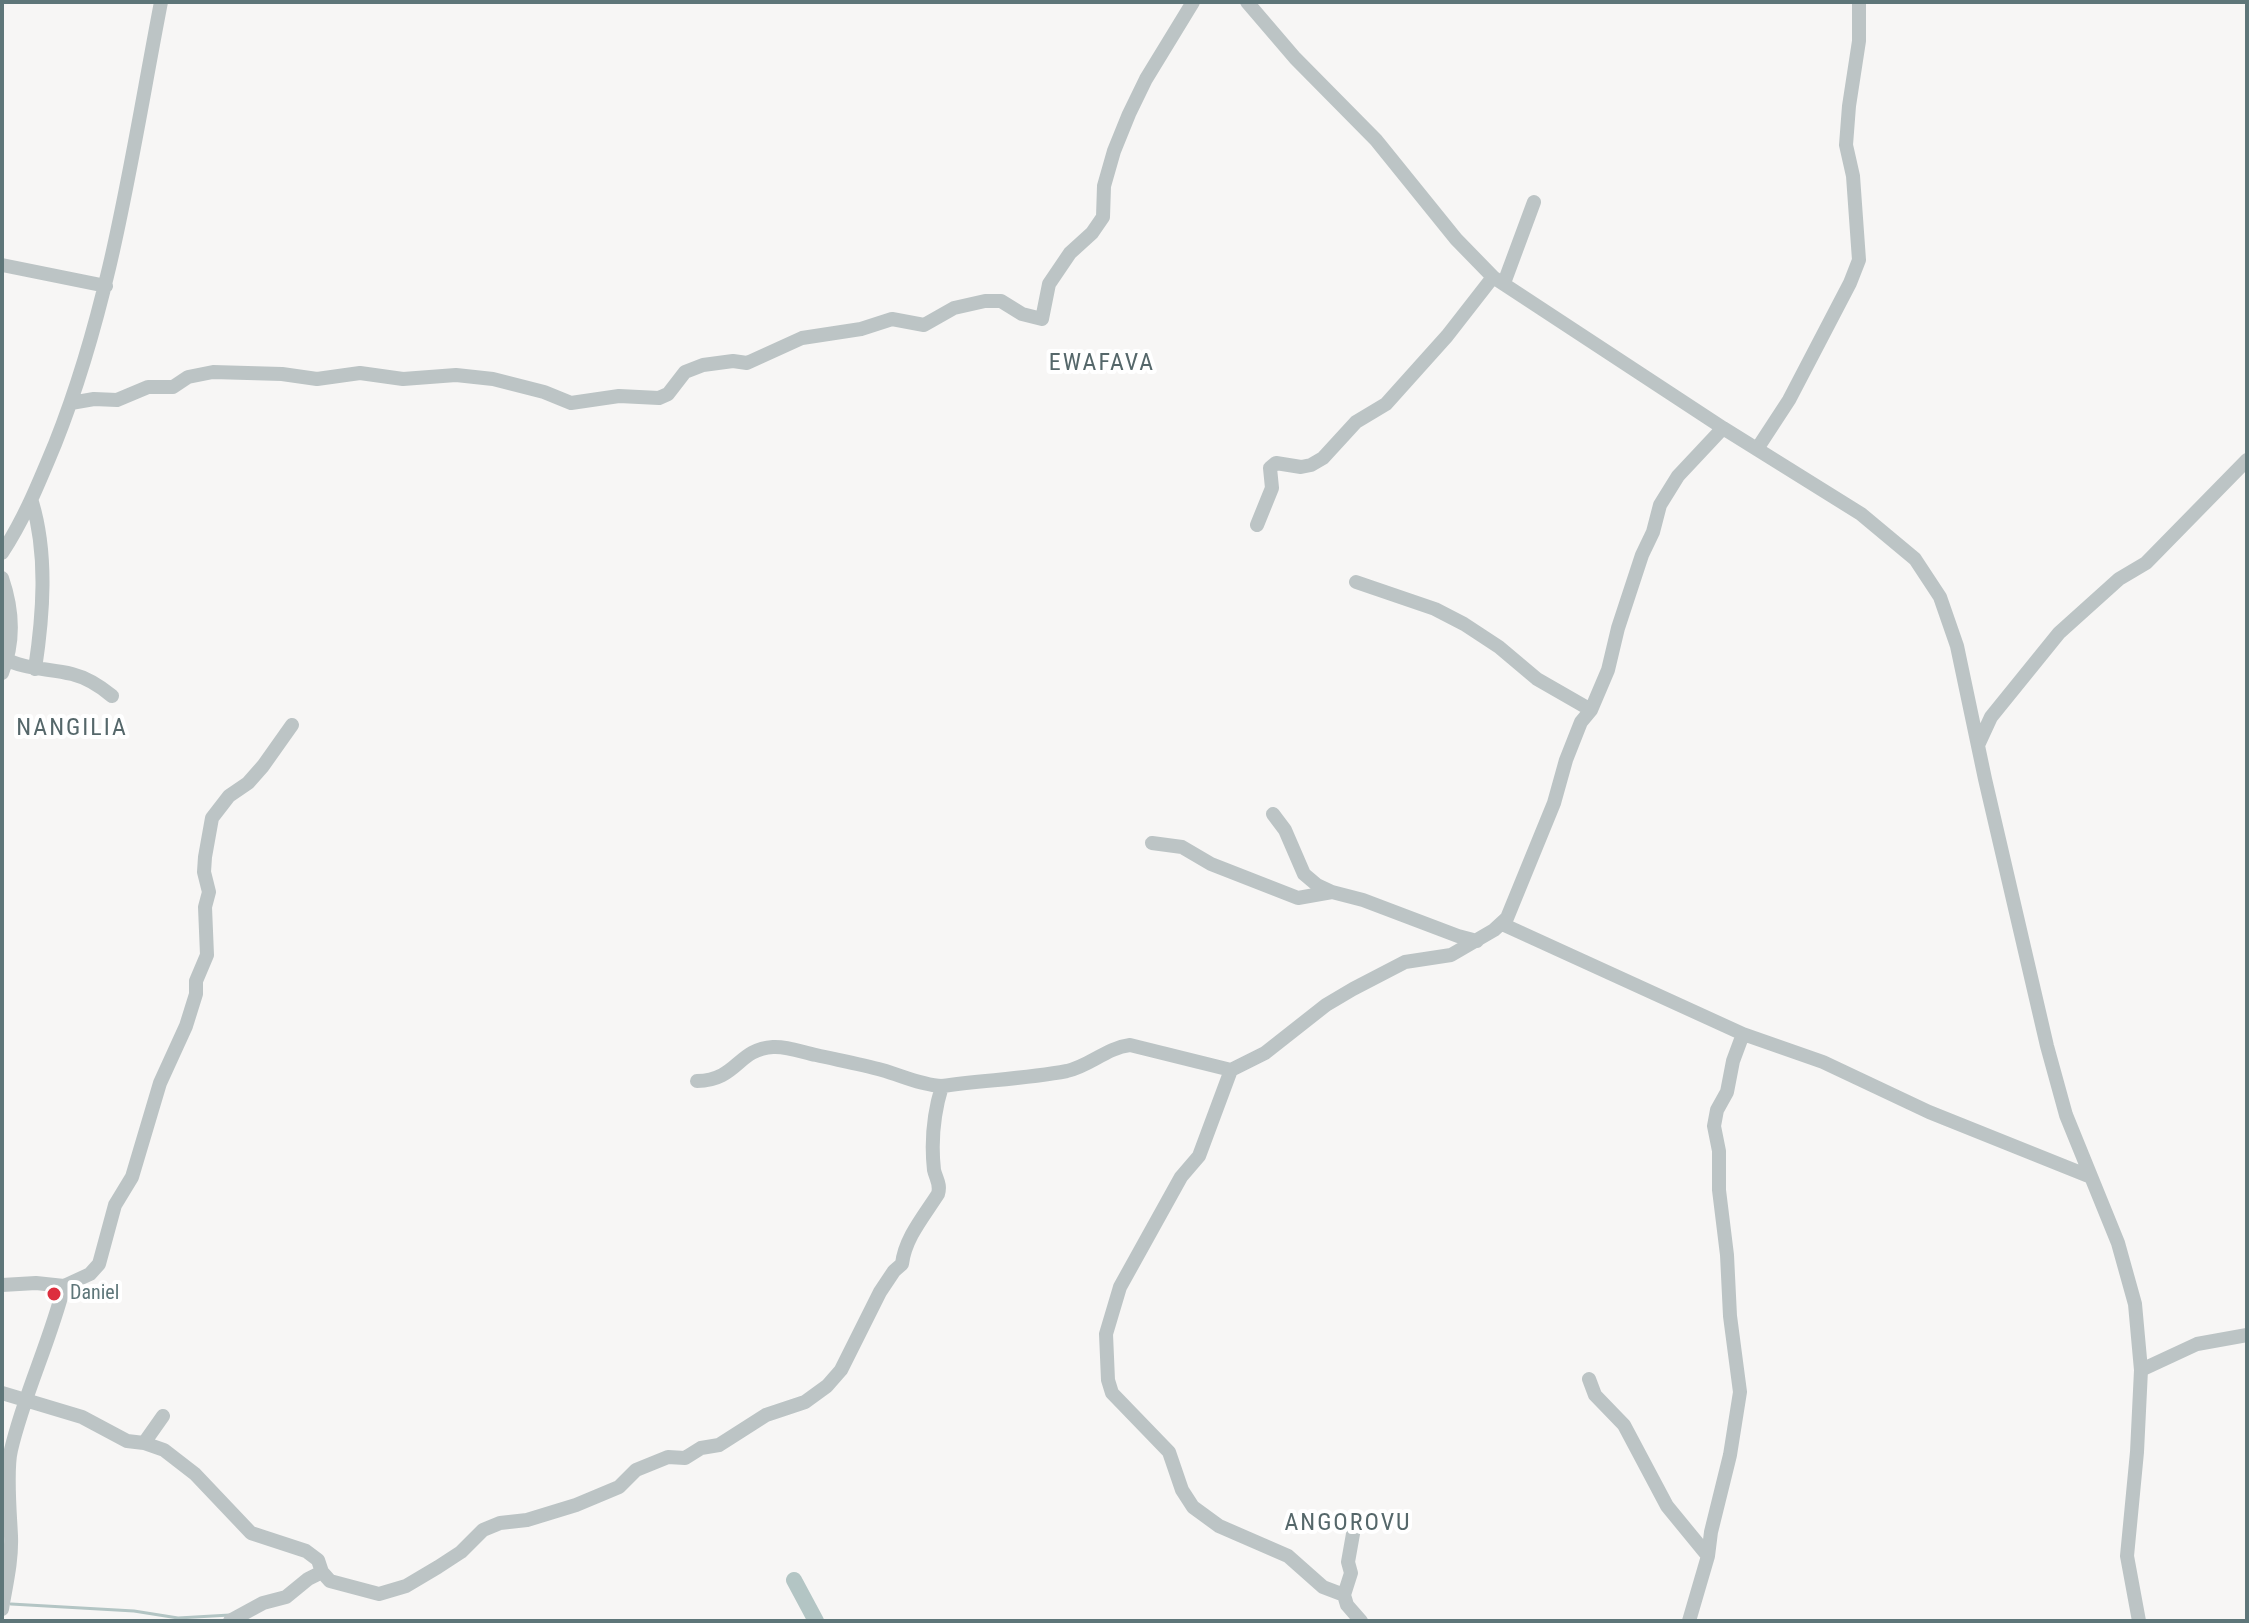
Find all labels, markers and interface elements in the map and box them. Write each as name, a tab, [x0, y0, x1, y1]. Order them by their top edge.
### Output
district label: EWAFAVA	[1049, 350, 1155, 378]
district label: NANGILIA	[16, 715, 128, 743]
place label: Daniel	[70, 1282, 119, 1306]
marker: Daniel	[45, 1285, 63, 1303]
district label: ANGOROVU	[1284, 1510, 1412, 1538]

